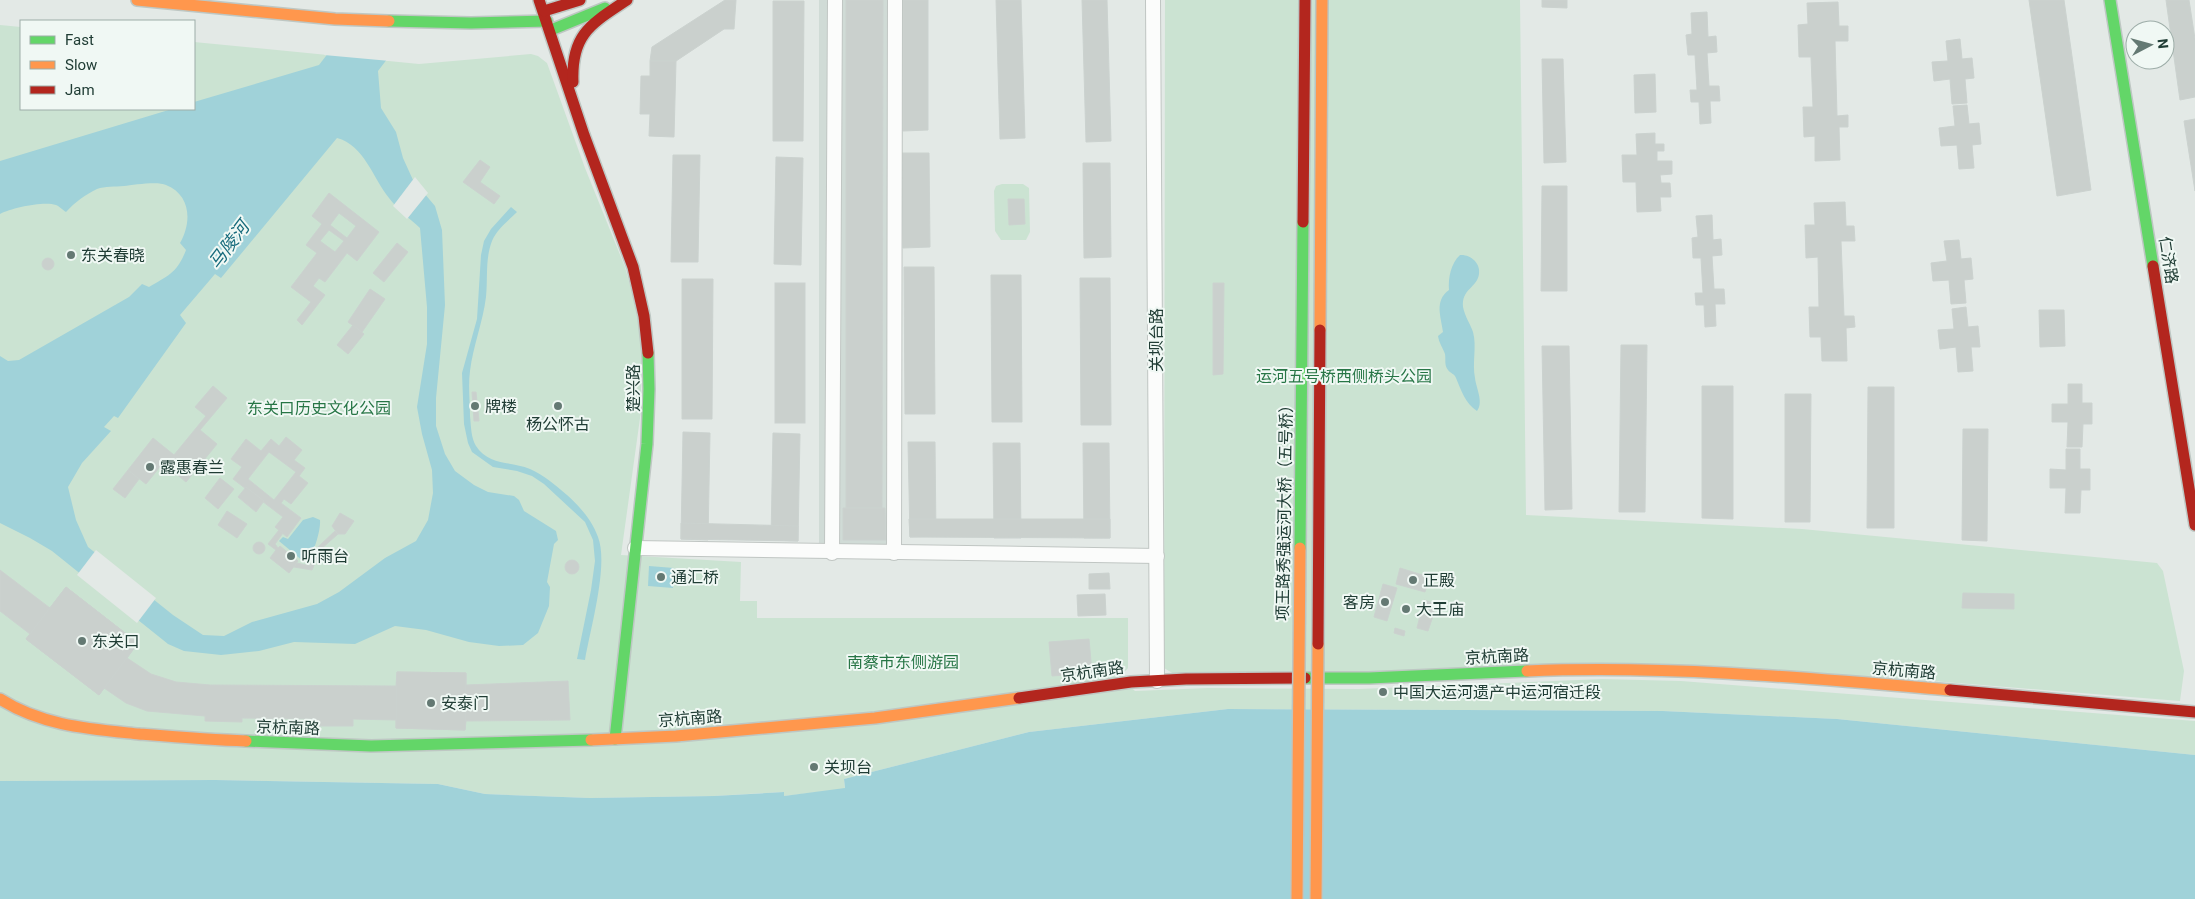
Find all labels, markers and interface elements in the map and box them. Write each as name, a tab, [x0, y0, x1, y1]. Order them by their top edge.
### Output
legend	[20, 20, 195, 110]
north arrow	[2125, 20, 2175, 70]
text: Fast	[65, 31, 94, 49]
text: N	[2154, 38, 2171, 49]
text: Slow	[65, 56, 97, 74]
text: Jam	[65, 81, 95, 99]
water label: 马陵河	[204, 214, 255, 273]
street label: 仁济路	[2155, 235, 2182, 285]
place label: 东关春晓	[81, 246, 145, 265]
marker: 东关春晓	[65, 249, 77, 261]
street label: 关坝台路	[1147, 308, 1166, 372]
street label: 楚兴路	[624, 364, 643, 412]
park label: 运河五号桥西侧桥头公园	[1256, 367, 1432, 386]
place label: 牌楼	[485, 397, 517, 416]
street label: 项王路秀强运河大桥（五号桥）	[1273, 397, 1296, 621]
park label: 东关口历史文化公园	[247, 399, 391, 418]
marker: 牌楼	[469, 400, 481, 412]
marker: 杨公怀古	[552, 400, 564, 412]
place label: 杨公怀古	[526, 415, 590, 434]
place label: 露惠春兰	[160, 458, 224, 477]
marker: 露惠春兰	[144, 461, 156, 473]
place label: 听雨台	[301, 547, 349, 566]
marker: 听雨台	[285, 550, 297, 562]
place label: 通汇桥	[671, 568, 719, 587]
marker: 通汇桥	[655, 571, 667, 583]
place label: 正殿	[1423, 571, 1455, 590]
marker: 正殿	[1407, 574, 1419, 586]
place label: 客房	[1343, 593, 1375, 612]
marker: 客房	[1379, 596, 1391, 608]
place label: 大王庙	[1416, 600, 1464, 619]
marker: 大王庙	[1400, 603, 1412, 615]
place label: 东关口	[92, 632, 140, 651]
marker: 东关口	[76, 635, 88, 647]
street label: 京杭南路	[1465, 645, 1529, 668]
park label: 南蔡市东侧游园	[847, 653, 959, 672]
street label: 京杭南路	[1059, 658, 1125, 685]
street label: 京杭南路	[1871, 658, 1937, 683]
place label: 中国大运河遗产中运河宿迁段	[1393, 683, 1601, 702]
marker: 中国大运河遗产中运河宿迁段	[1377, 686, 1389, 698]
place label: 安泰门	[441, 694, 489, 713]
marker: 安泰门	[425, 697, 437, 709]
street label: 京杭南路	[657, 707, 723, 730]
street label: 京杭南路	[256, 717, 320, 738]
place label: 关坝台	[824, 758, 872, 777]
marker: 关坝台	[808, 761, 820, 773]

